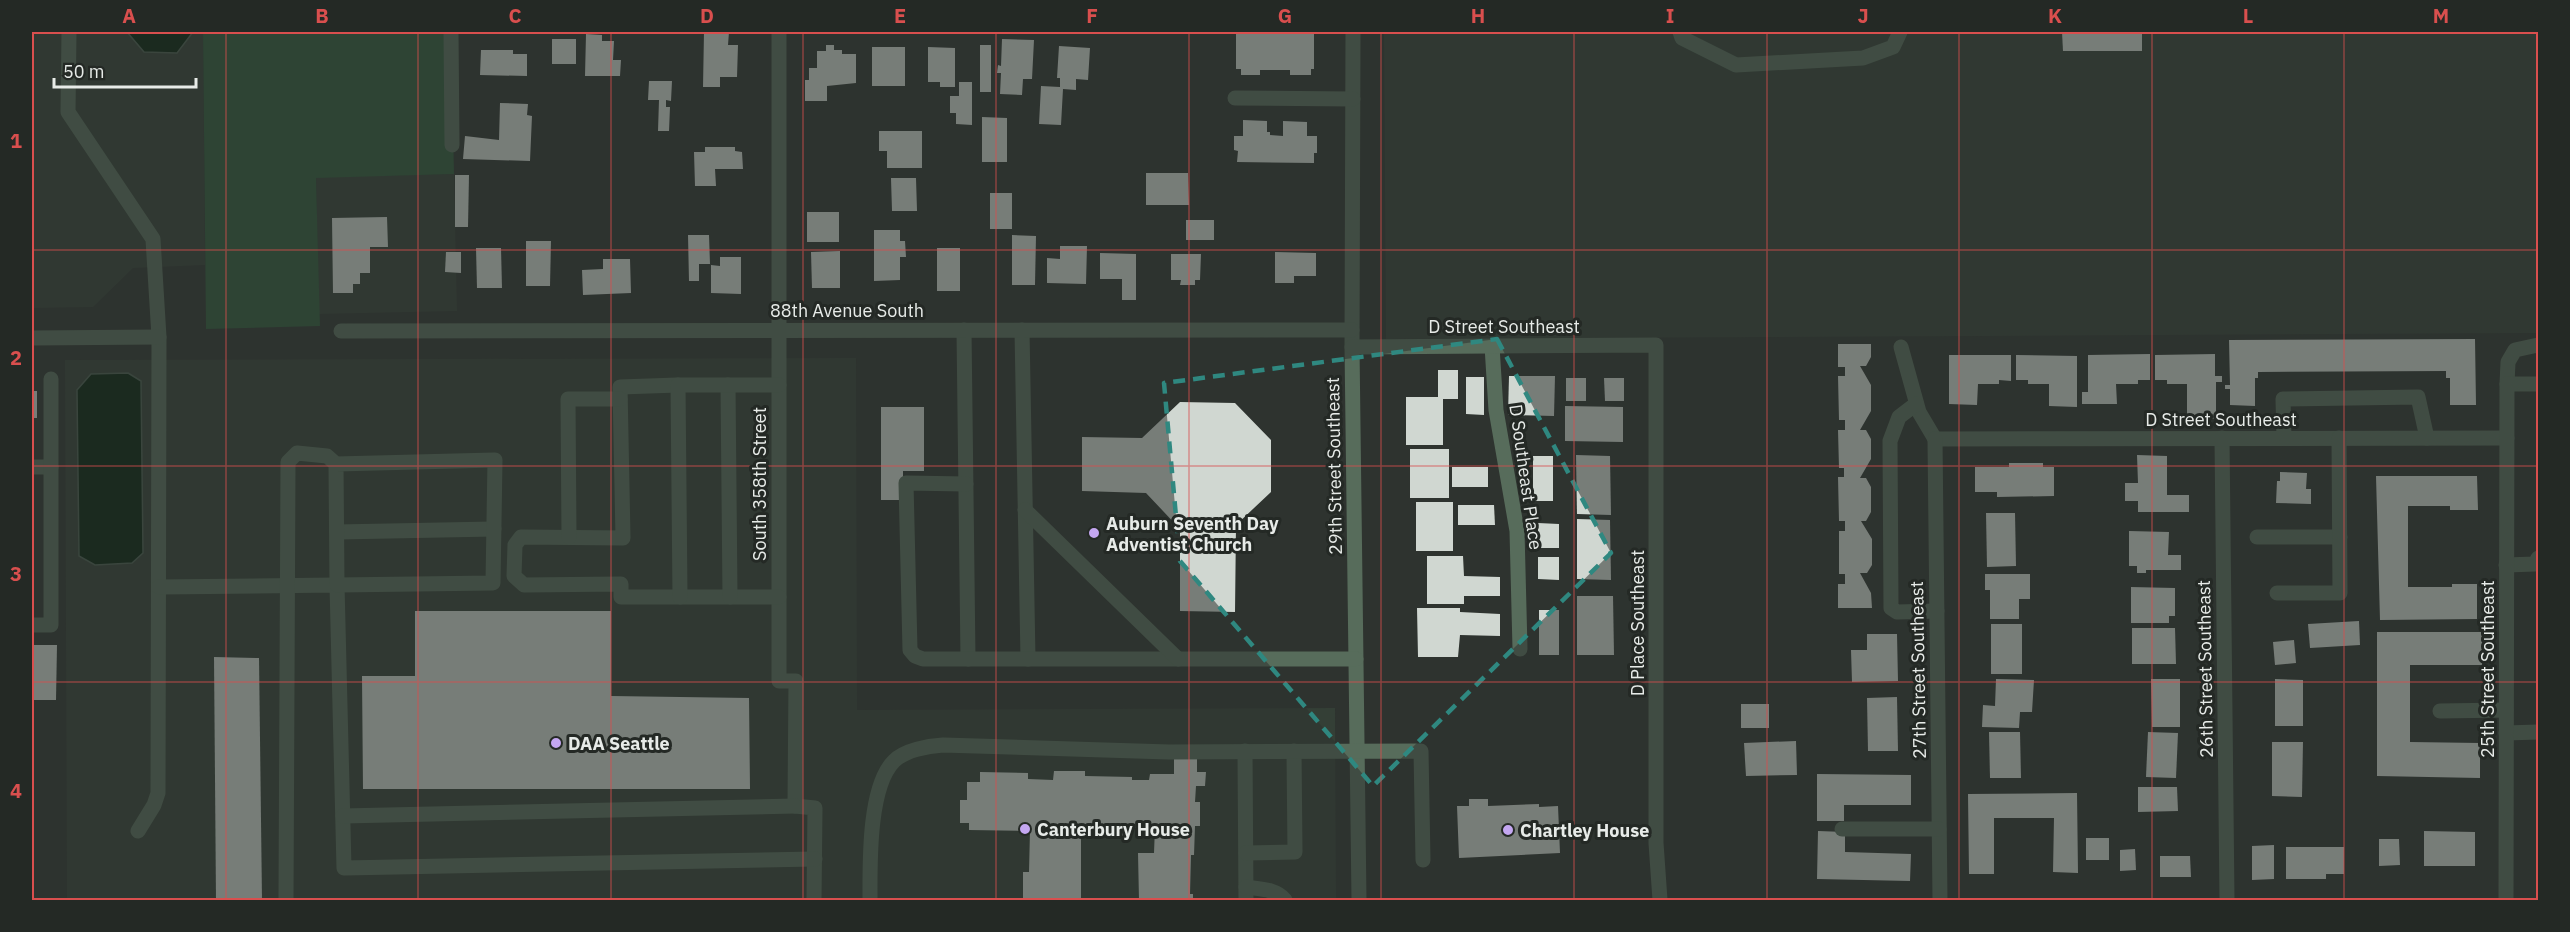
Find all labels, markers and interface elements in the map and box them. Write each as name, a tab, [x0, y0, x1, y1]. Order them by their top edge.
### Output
text: A	[122, 2, 136, 29]
text: B	[315, 2, 329, 29]
text: C	[508, 2, 522, 29]
text: D	[700, 2, 714, 29]
text: E	[894, 2, 906, 29]
text: F	[1086, 2, 1098, 29]
text: G	[1278, 2, 1292, 29]
text: H	[1471, 2, 1485, 29]
text: I	[1666, 2, 1674, 29]
text: J	[1857, 2, 1869, 29]
text: K	[2048, 2, 2062, 29]
text: L	[2243, 2, 2253, 29]
text: M	[2433, 2, 2449, 29]
scale bar	[54, 51, 196, 89]
text: 50 m	[63, 60, 105, 83]
text: 1	[10, 127, 22, 154]
street label: 88th Avenue South	[770, 299, 924, 322]
street label: D Street Southeast	[1428, 315, 1580, 338]
text: 2	[10, 344, 22, 371]
street label: 29th Street Southeast	[1321, 377, 1347, 555]
street label: D Southeast Place	[1504, 403, 1548, 551]
street label: South 358th Street	[748, 407, 771, 561]
street label: D Street Southeast	[2145, 408, 2297, 431]
place label: Auburn Seventh Day Adventist Church	[1106, 512, 1279, 556]
marker: Auburn Seventh Day Adventist Church	[1087, 526, 1101, 540]
street label: D Place Southeast	[1626, 550, 1649, 696]
text: 3	[10, 560, 22, 587]
street label: 26th Street Southeast	[2192, 580, 2218, 758]
street label: 25th Street Southeast	[2476, 580, 2499, 758]
street label: 27th Street Southeast	[1905, 581, 1931, 759]
place label: DAA Seattle	[568, 732, 670, 755]
marker: DAA Seattle	[549, 736, 563, 750]
text: 4	[10, 777, 22, 804]
place label: Canterbury House	[1037, 818, 1190, 841]
place label: Chartley House	[1520, 819, 1649, 842]
marker: Canterbury House	[1018, 822, 1032, 836]
marker: Chartley House	[1501, 823, 1515, 837]

